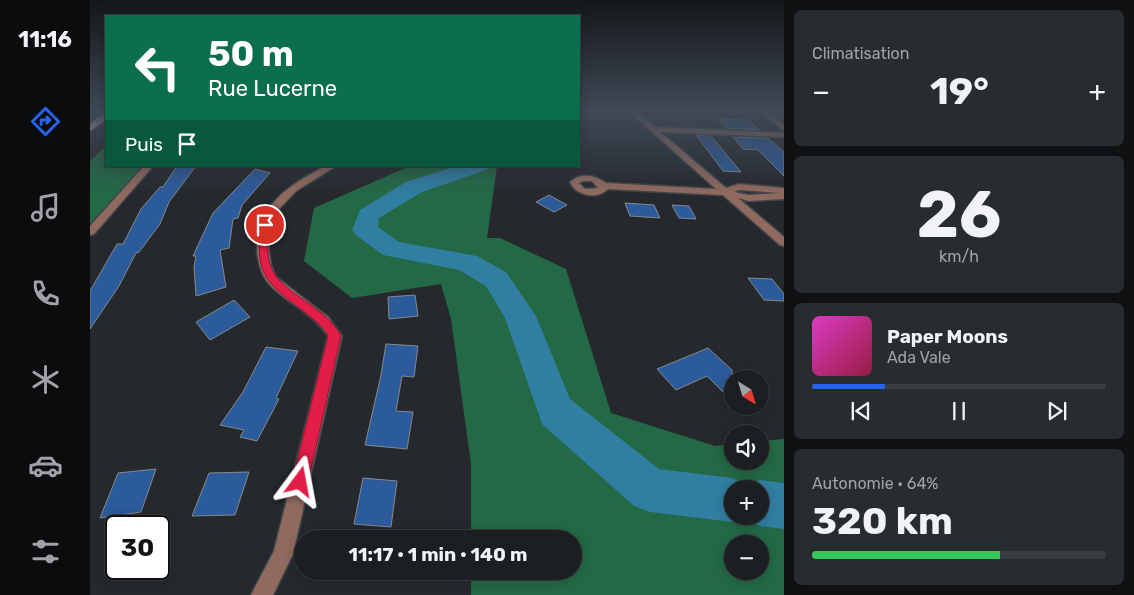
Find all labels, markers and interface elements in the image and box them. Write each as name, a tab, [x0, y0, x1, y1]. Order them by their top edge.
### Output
text: 11:16	[18, 26, 72, 53]
text: 50 m	[208, 33, 294, 75]
icon: left	[125, 35, 190, 100]
text: Climatisation	[812, 44, 909, 63]
text: 19°	[930, 68, 989, 114]
text: Rue Lucerne	[208, 75, 337, 102]
text: −	[812, 75, 830, 108]
text: +	[1089, 75, 1106, 108]
icon: directions	[28, 104, 63, 139]
icon: arrive	[173, 130, 201, 158]
text: Puis	[125, 133, 163, 156]
text: 26	[917, 176, 1001, 253]
icon: music	[28, 190, 63, 225]
pin	[244, 204, 286, 246]
icon: arrive	[251, 211, 279, 239]
text: km/h	[939, 247, 979, 266]
icon: phone	[28, 276, 63, 311]
text: Paper Moons	[887, 325, 1008, 348]
text: Ada Vale	[887, 348, 951, 367]
icon: climate	[28, 362, 63, 397]
north arrow	[724, 370, 769, 415]
map controls	[724, 370, 769, 580]
icon: previous	[847, 397, 875, 425]
icon: pause	[945, 397, 973, 425]
icon: next	[1043, 397, 1071, 425]
button: sound	[724, 425, 769, 470]
icon: car	[28, 448, 63, 483]
position arrow	[273, 455, 325, 507]
text: Autonomie · 64%	[812, 474, 939, 493]
button: +	[724, 480, 769, 525]
text: 320 km	[812, 498, 953, 544]
speed limit sign: 30	[105, 515, 170, 580]
icon: filters	[28, 534, 63, 569]
button: −	[724, 535, 769, 580]
text: 11:17 · 1 min · 140 m	[349, 543, 527, 566]

